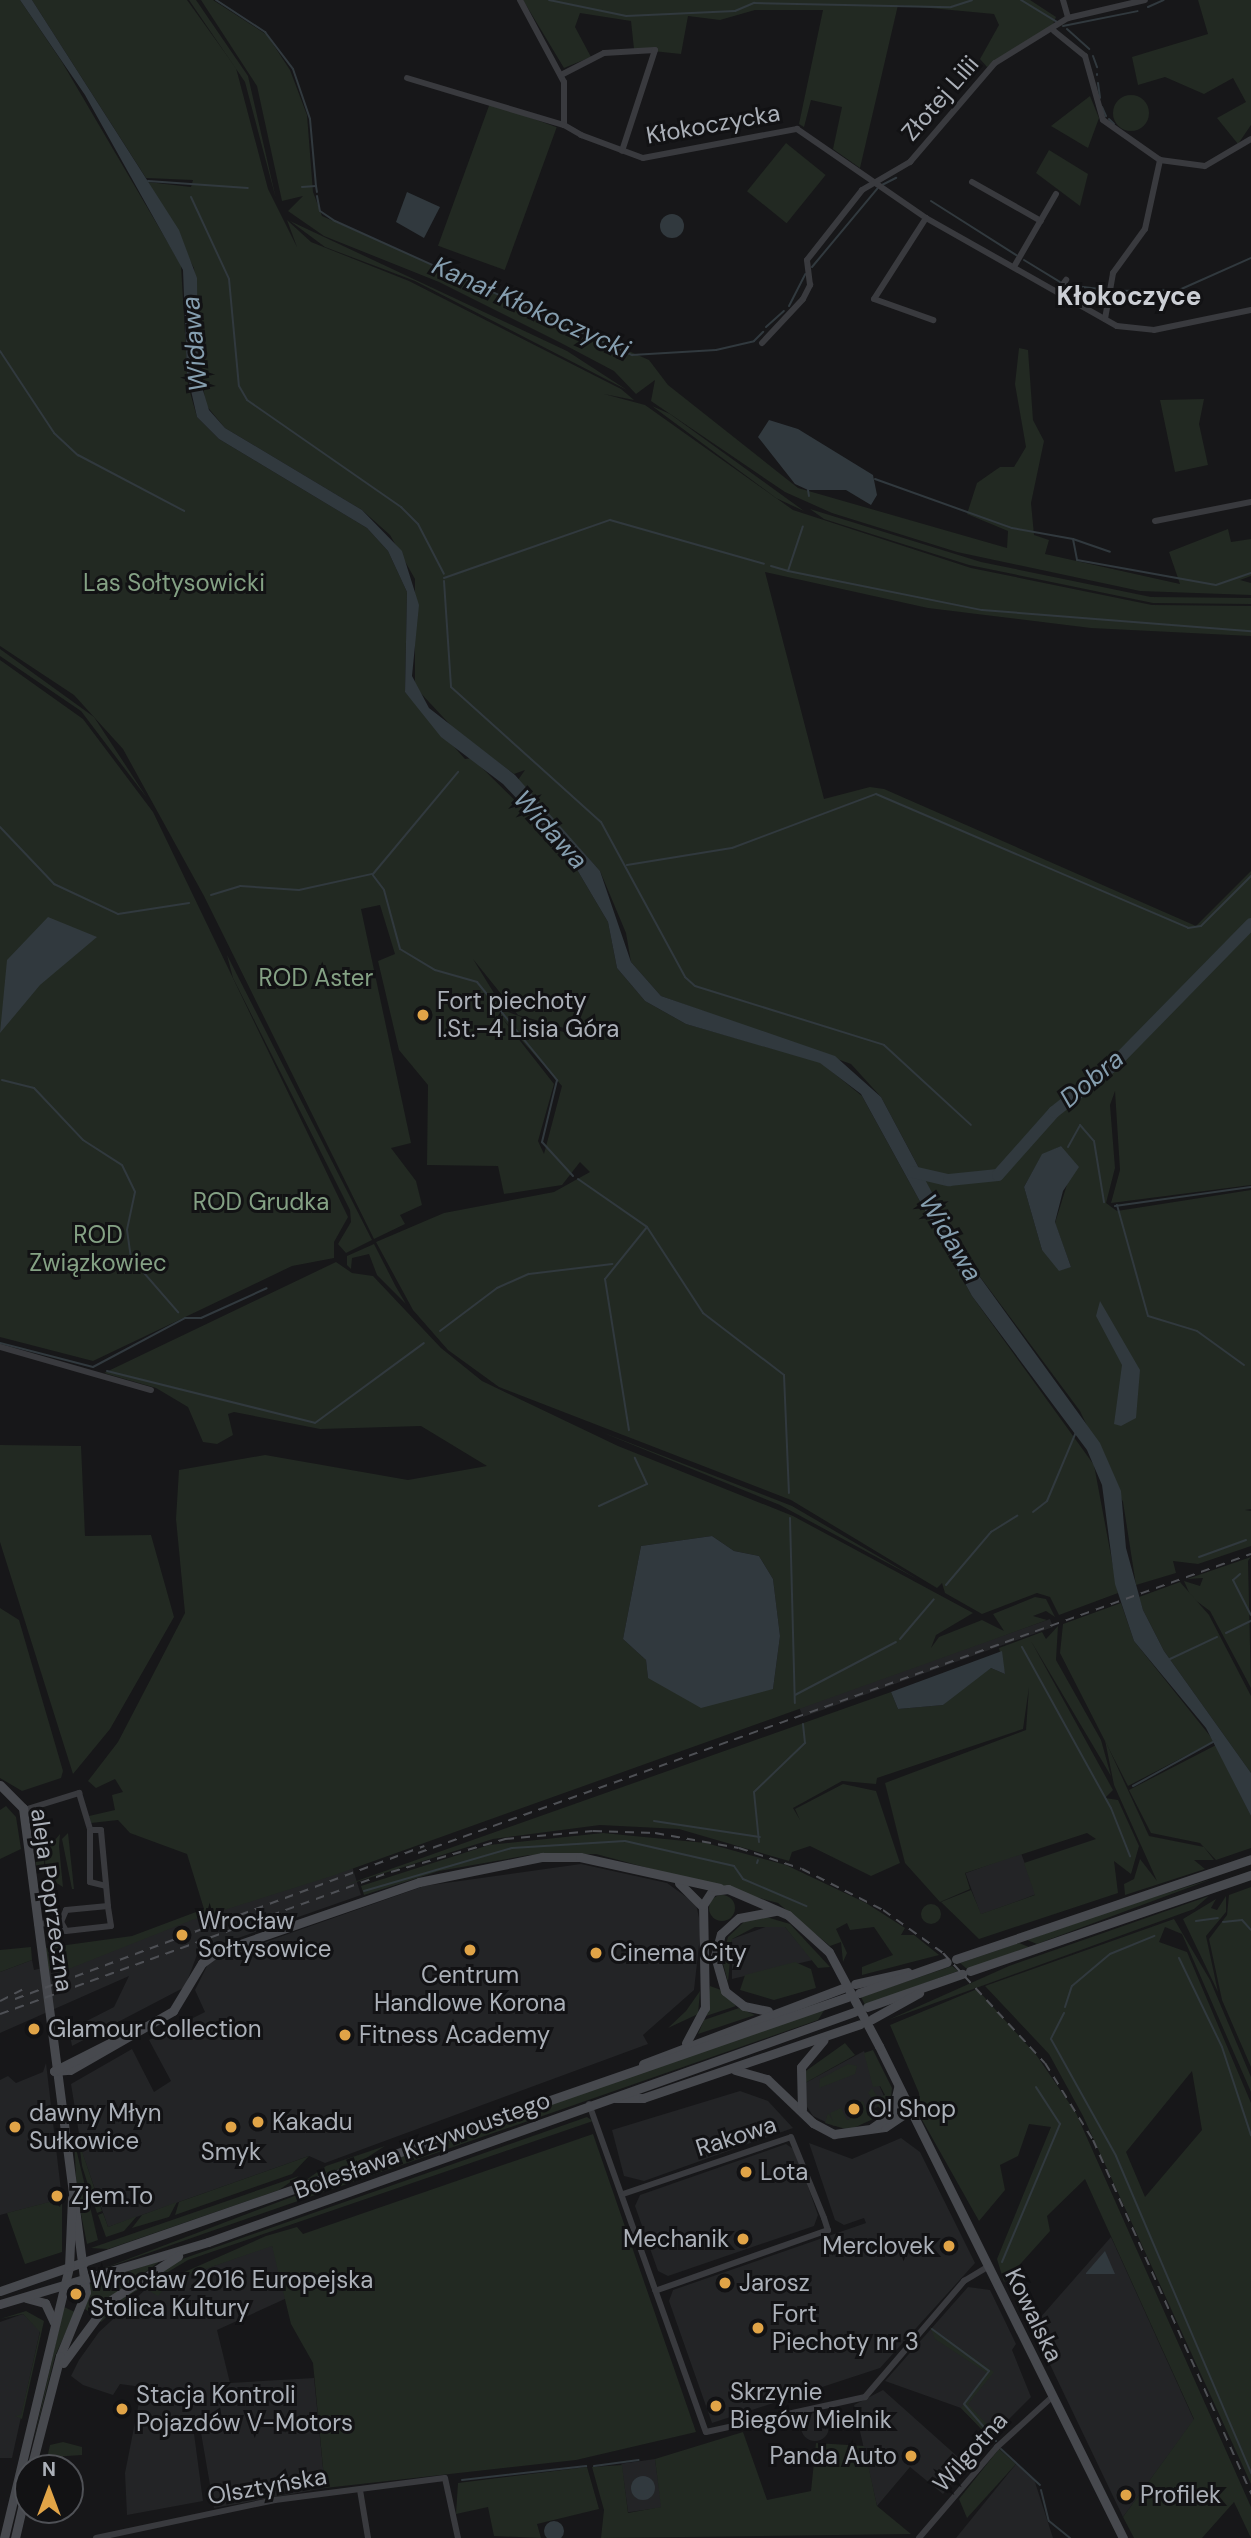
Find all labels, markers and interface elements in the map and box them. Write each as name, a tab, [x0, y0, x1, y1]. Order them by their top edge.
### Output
street label: Złotej Lilii	[895, 50, 985, 146]
street label: Kłokoczycka	[644, 98, 782, 150]
water label: Kanał Kłokoczycki	[427, 250, 635, 366]
district label: Kłokoczyce	[1057, 281, 1201, 313]
water label: Widawa	[175, 295, 215, 393]
park label: Las Sołtysowicki	[83, 569, 265, 597]
water label: Widawa	[506, 784, 594, 876]
park label: ROD Aster	[259, 964, 373, 992]
place label: Fort piechoty I.St.-4 Lisia Góra	[437, 987, 619, 1043]
marker: Fort piechoty I.St.-4 Lisia Góra	[415, 1007, 431, 1023]
water label: Dobra	[1054, 1043, 1130, 1115]
park label: ROD Grudka	[193, 1188, 329, 1216]
water label: Widawa	[912, 1189, 988, 1287]
park label: ROD Związkowiec	[29, 1221, 167, 1277]
street label: aleja Poprzeczna	[25, 1806, 79, 1994]
place label: Wrocław Sołtysowice	[198, 1907, 331, 1963]
marker: Wrocław Sołtysowice	[172, 1925, 192, 1945]
place label: Cinema City	[610, 1939, 747, 1967]
marker: Centrum Handlowe Korona	[462, 1942, 478, 1958]
marker: Cinema City	[588, 1945, 604, 1961]
place label: Centrum Handlowe Korona	[374, 1961, 566, 2017]
place label: Glamour Collection	[48, 2015, 262, 2043]
marker: Glamour Collection	[26, 2021, 42, 2037]
place label: Fitness Academy	[359, 2021, 550, 2049]
marker: Fitness Academy	[337, 2027, 353, 2043]
street label: Bolesława Krzywoustego	[290, 2085, 554, 2205]
place label: O! Shop	[868, 2095, 956, 2123]
place label: dawny Młyn Sułkowice	[29, 2099, 162, 2155]
marker: O! Shop	[846, 2101, 862, 2117]
place label: Kakadu	[272, 2108, 352, 2136]
street label: Rakowa	[692, 2109, 780, 2163]
marker: Kakadu	[250, 2114, 266, 2130]
marker: dawny Młyn Sułkowice	[7, 2119, 23, 2135]
marker: Smyk	[223, 2119, 239, 2135]
place label: Smyk	[201, 2138, 261, 2166]
place label: Lota	[760, 2158, 808, 2186]
marker: Lota	[738, 2164, 754, 2180]
place label: Zjem.To	[71, 2182, 153, 2210]
marker: Zjem.To	[49, 2188, 65, 2204]
place label: Mechanik	[623, 2225, 729, 2253]
marker: Mechanik	[735, 2231, 751, 2247]
place label: Merclovek	[822, 2232, 935, 2260]
marker: Merclovek	[941, 2238, 957, 2254]
street label: Kowalska	[999, 2264, 1069, 2366]
place label: Wrocław 2016 Europejska Stolica Kultury	[90, 2266, 373, 2322]
place label: Jarosz	[739, 2269, 810, 2297]
marker: Jarosz	[717, 2275, 733, 2291]
marker: Wrocław 2016 Europejska Stolica Kultury	[68, 2286, 84, 2302]
place label: Fort Piechoty nr 3	[772, 2300, 919, 2356]
marker: Fort Piechoty nr 3	[750, 2320, 766, 2336]
place label: Skrzynie Biegów Mielnik	[730, 2378, 892, 2434]
place label: Stacja Kontroli Pojazdów V-Motors	[136, 2381, 353, 2437]
marker: Skrzynie Biegów Mielnik	[708, 2398, 724, 2414]
marker: Stacja Kontroli Pojazdów V-Motors	[114, 2401, 130, 2417]
street label: Wilgotna	[927, 2406, 1013, 2498]
place label: Panda Auto	[770, 2442, 897, 2470]
marker: Panda Auto	[903, 2448, 919, 2464]
north arrow	[14, 2454, 84, 2524]
text: N	[42, 2457, 56, 2482]
street label: Olsztyńska	[205, 2461, 329, 2511]
place label: Profilek	[1140, 2481, 1221, 2509]
marker: Profilek	[1118, 2487, 1134, 2503]

